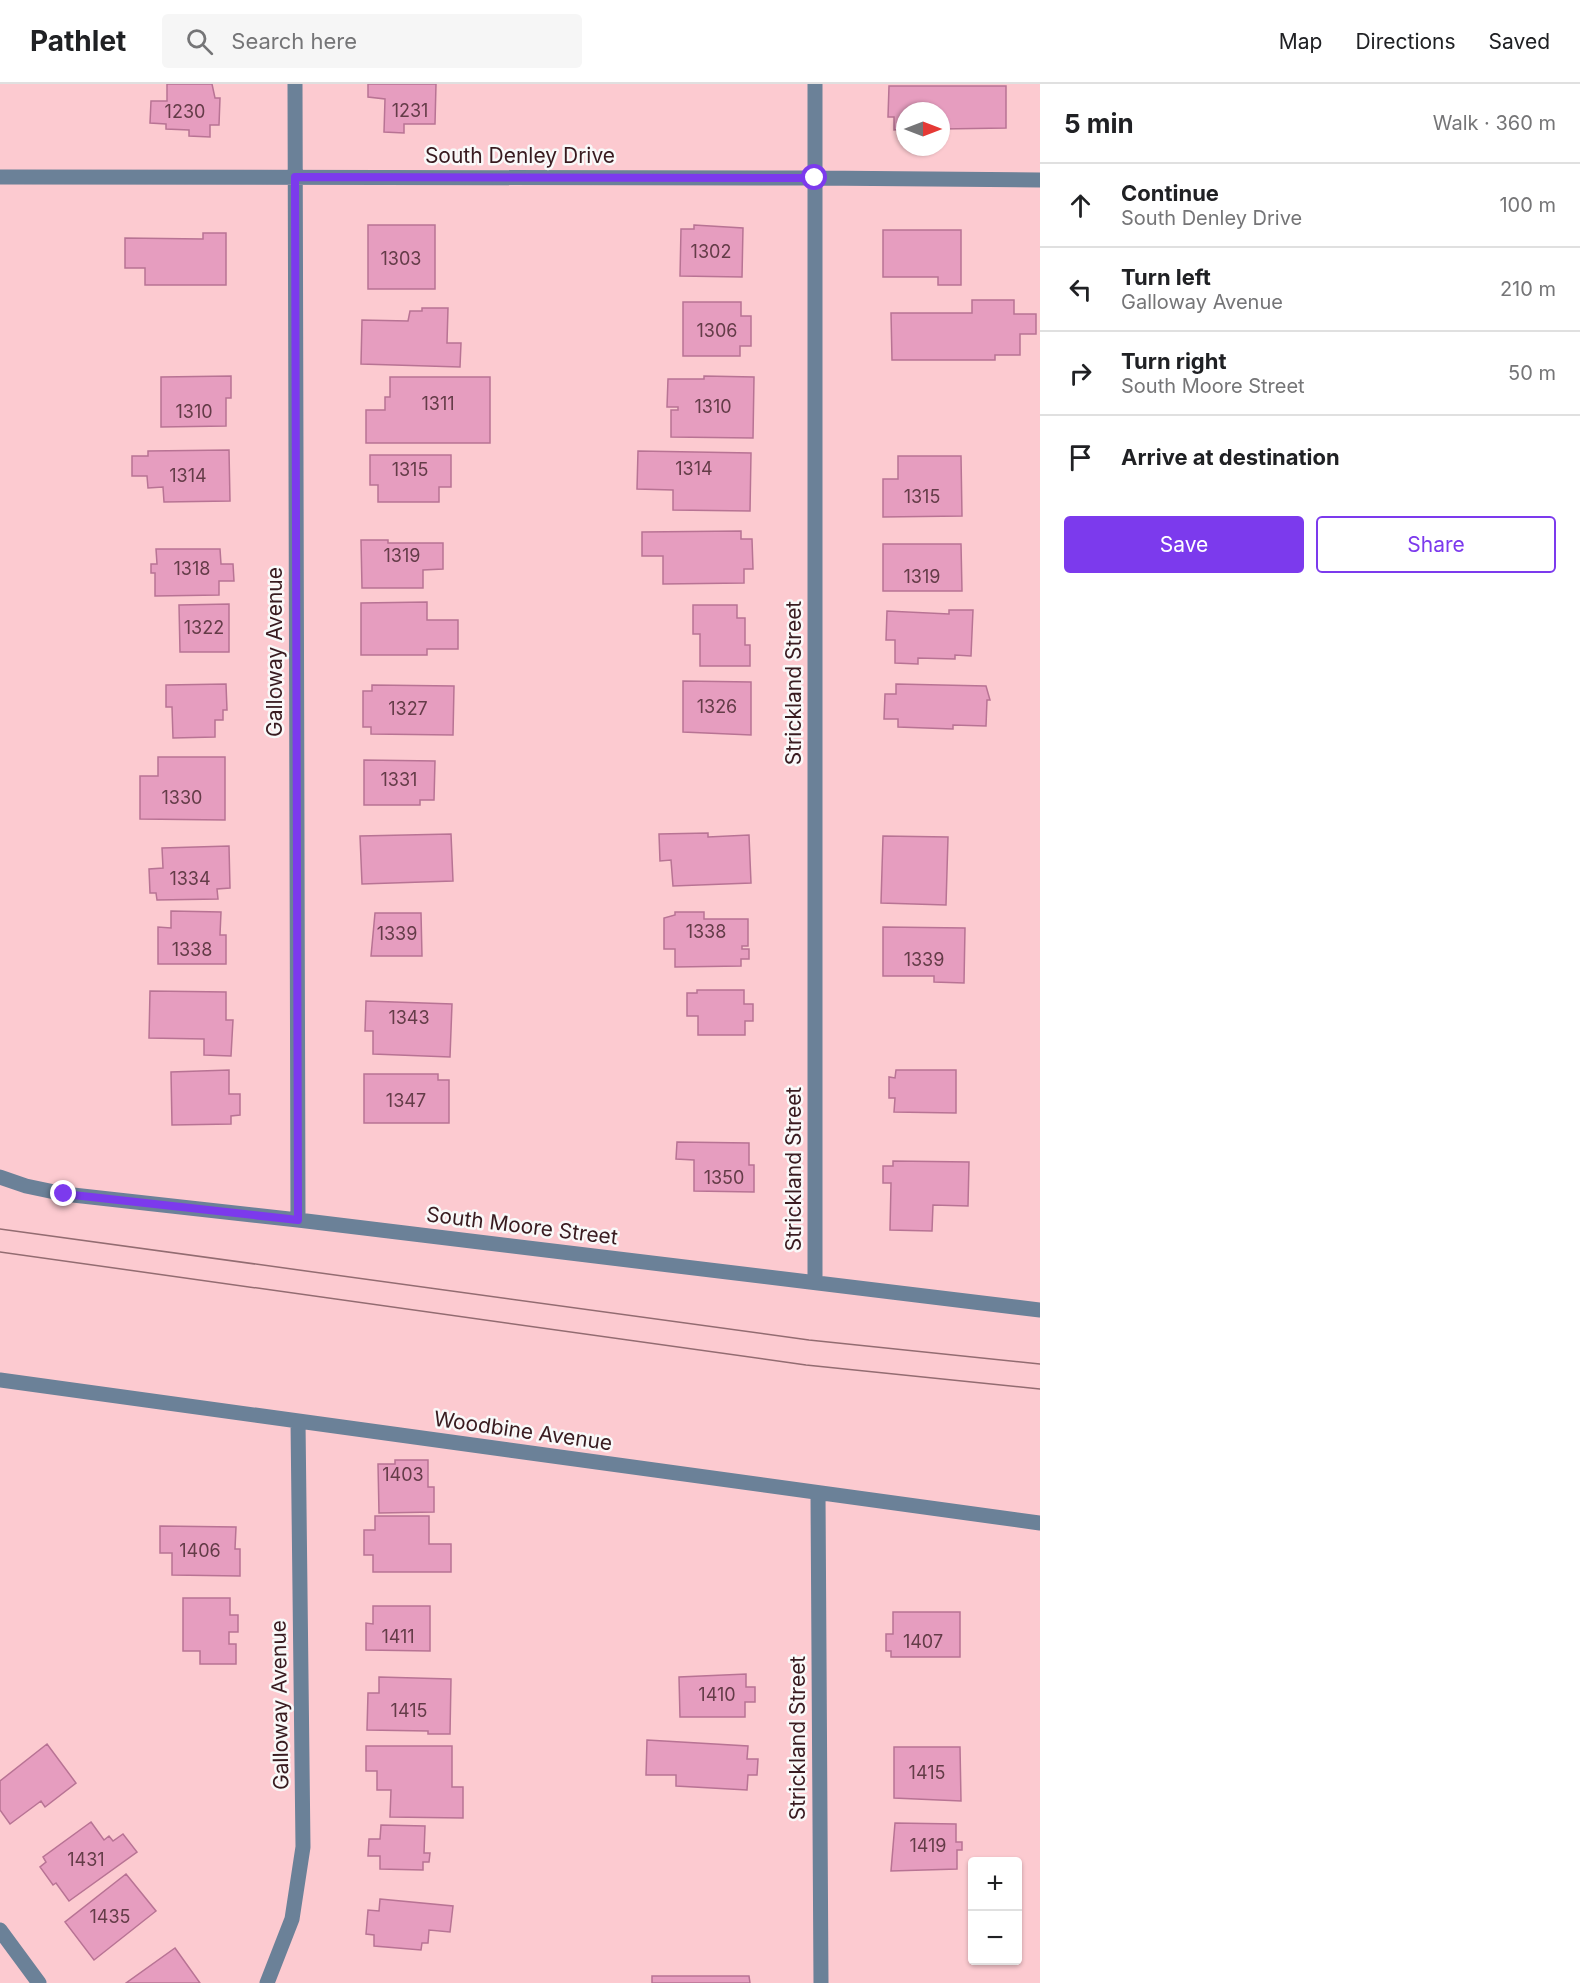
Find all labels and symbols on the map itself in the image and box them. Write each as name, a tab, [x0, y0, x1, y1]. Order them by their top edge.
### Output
house number: 1231	[392, 100, 428, 121]
house number: 1230	[165, 101, 205, 122]
north arrow	[896, 102, 950, 156]
street label: South Denley Drive	[425, 143, 615, 168]
route start	[801, 164, 827, 190]
house number: 1302	[691, 241, 731, 262]
house number: 1303	[381, 248, 421, 269]
house number: 1306	[697, 320, 737, 341]
house number: 1311	[421, 393, 455, 414]
house number: 1310	[694, 396, 732, 417]
house number: 1310	[175, 401, 213, 422]
house number: 1314	[675, 458, 713, 479]
house number: 1315	[392, 459, 428, 480]
house number: 1314	[169, 465, 207, 486]
house number: 1315	[904, 486, 940, 507]
house number: 1319	[384, 545, 420, 566]
house number: 1318	[174, 558, 210, 579]
house number: 1319	[904, 566, 940, 587]
street label: Galloway Avenue	[262, 567, 287, 737]
street label: Strickland Street	[781, 601, 806, 765]
house number: 1322	[184, 617, 224, 638]
house number: 1326	[697, 696, 737, 717]
house number: 1327	[388, 698, 428, 719]
house number: 1331	[381, 769, 417, 790]
house number: 1330	[162, 787, 202, 808]
house number: 1334	[169, 868, 211, 889]
house number: 1338	[686, 921, 726, 942]
house number: 1339	[377, 923, 417, 944]
house number: 1338	[172, 939, 212, 960]
house number: 1339	[904, 949, 944, 970]
house number: 1343	[388, 1007, 430, 1028]
street label: Strickland Street	[781, 1087, 806, 1251]
house number: 1347	[386, 1090, 426, 1111]
house number: 1350	[704, 1167, 744, 1188]
route end	[50, 1180, 76, 1206]
street label: South Moore Street	[425, 1201, 619, 1250]
street label: Woodbine Avenue	[432, 1406, 614, 1455]
house number: 1403	[382, 1464, 424, 1485]
house number: 1406	[179, 1540, 221, 1561]
street label: Galloway Avenue	[266, 1620, 293, 1790]
house number: 1411	[381, 1626, 415, 1647]
house number: 1407	[903, 1631, 943, 1652]
street label: Strickland Street	[785, 1656, 810, 1820]
house number: 1410	[698, 1684, 736, 1705]
house number: 1415	[391, 1700, 427, 1721]
house number: 1415	[909, 1762, 945, 1783]
house number: 1419	[909, 1835, 947, 1856]
house number: 1431	[67, 1849, 105, 1870]
house number: 1435	[89, 1906, 131, 1927]

